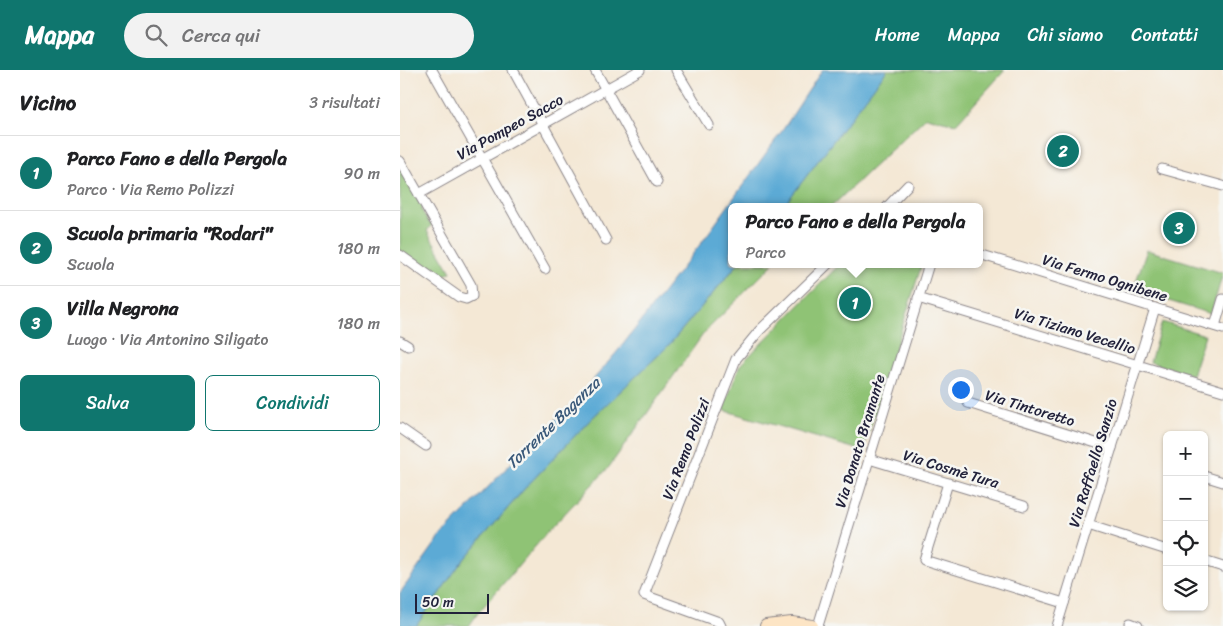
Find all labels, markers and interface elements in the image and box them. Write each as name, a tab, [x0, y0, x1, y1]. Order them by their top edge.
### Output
search box	[124, 13, 474, 58]
text: Mappa	[25, 14, 94, 56]
text: Cerca qui	[182, 19, 260, 52]
text: Home	[875, 19, 920, 51]
text: Mappa	[948, 19, 1000, 51]
text: Chi siamo	[1028, 19, 1103, 51]
text: Contatti	[1131, 19, 1198, 51]
icon: search	[142, 21, 170, 49]
text: Vicino	[20, 84, 76, 122]
street label: Via Pompeo Sacco	[452, 87, 569, 167]
text: 3 risultati	[309, 88, 380, 117]
pin: 2	[1047, 132, 1079, 170]
text: Parco Fano e della Pergola	[67, 142, 287, 175]
text: 1	[33, 159, 39, 188]
text: 90 m	[344, 159, 380, 188]
text: Parco · Via Remo Polizzi	[67, 175, 234, 204]
popup	[728, 203, 983, 268]
text: Parco Fano e della Pergola	[746, 205, 965, 238]
pin: 3	[1163, 209, 1195, 247]
text: Scuola primaria "Rodari"	[67, 217, 272, 250]
text: 2	[31, 234, 41, 263]
text: 180 m	[337, 234, 380, 263]
text: Parco	[746, 238, 786, 267]
street label: Via Fermo Ognibene	[1039, 247, 1171, 309]
text: Scuola	[67, 250, 114, 279]
pin: 1	[839, 284, 871, 322]
text: Villa Negrona	[67, 292, 178, 325]
street label: Via Tiziano Vecellio	[1011, 300, 1139, 362]
text: 3	[32, 309, 40, 338]
text: 180 m	[337, 309, 380, 338]
text: Luogo · Via Antonino Siligato	[67, 325, 268, 354]
water label: Torrente Baganza	[499, 368, 609, 476]
street label: Via Donato Bramante	[827, 371, 893, 511]
button: Salva	[20, 375, 195, 431]
button: Condividi	[205, 375, 380, 431]
your location	[948, 377, 974, 403]
street label: Via Tintoretto	[982, 382, 1079, 434]
street label: Via Remo Polizzi	[655, 394, 718, 504]
street label: Via Raffaello Sanzio	[1061, 395, 1125, 531]
map controls	[1163, 431, 1208, 611]
button: +	[1163, 431, 1208, 476]
street label: Via Cosmè Tura	[900, 442, 1003, 496]
button: −	[1163, 476, 1208, 521]
button: locate	[1163, 521, 1208, 566]
button: layers	[1163, 566, 1208, 611]
text: 50 m	[422, 590, 454, 615]
scale bar	[415, 591, 489, 614]

